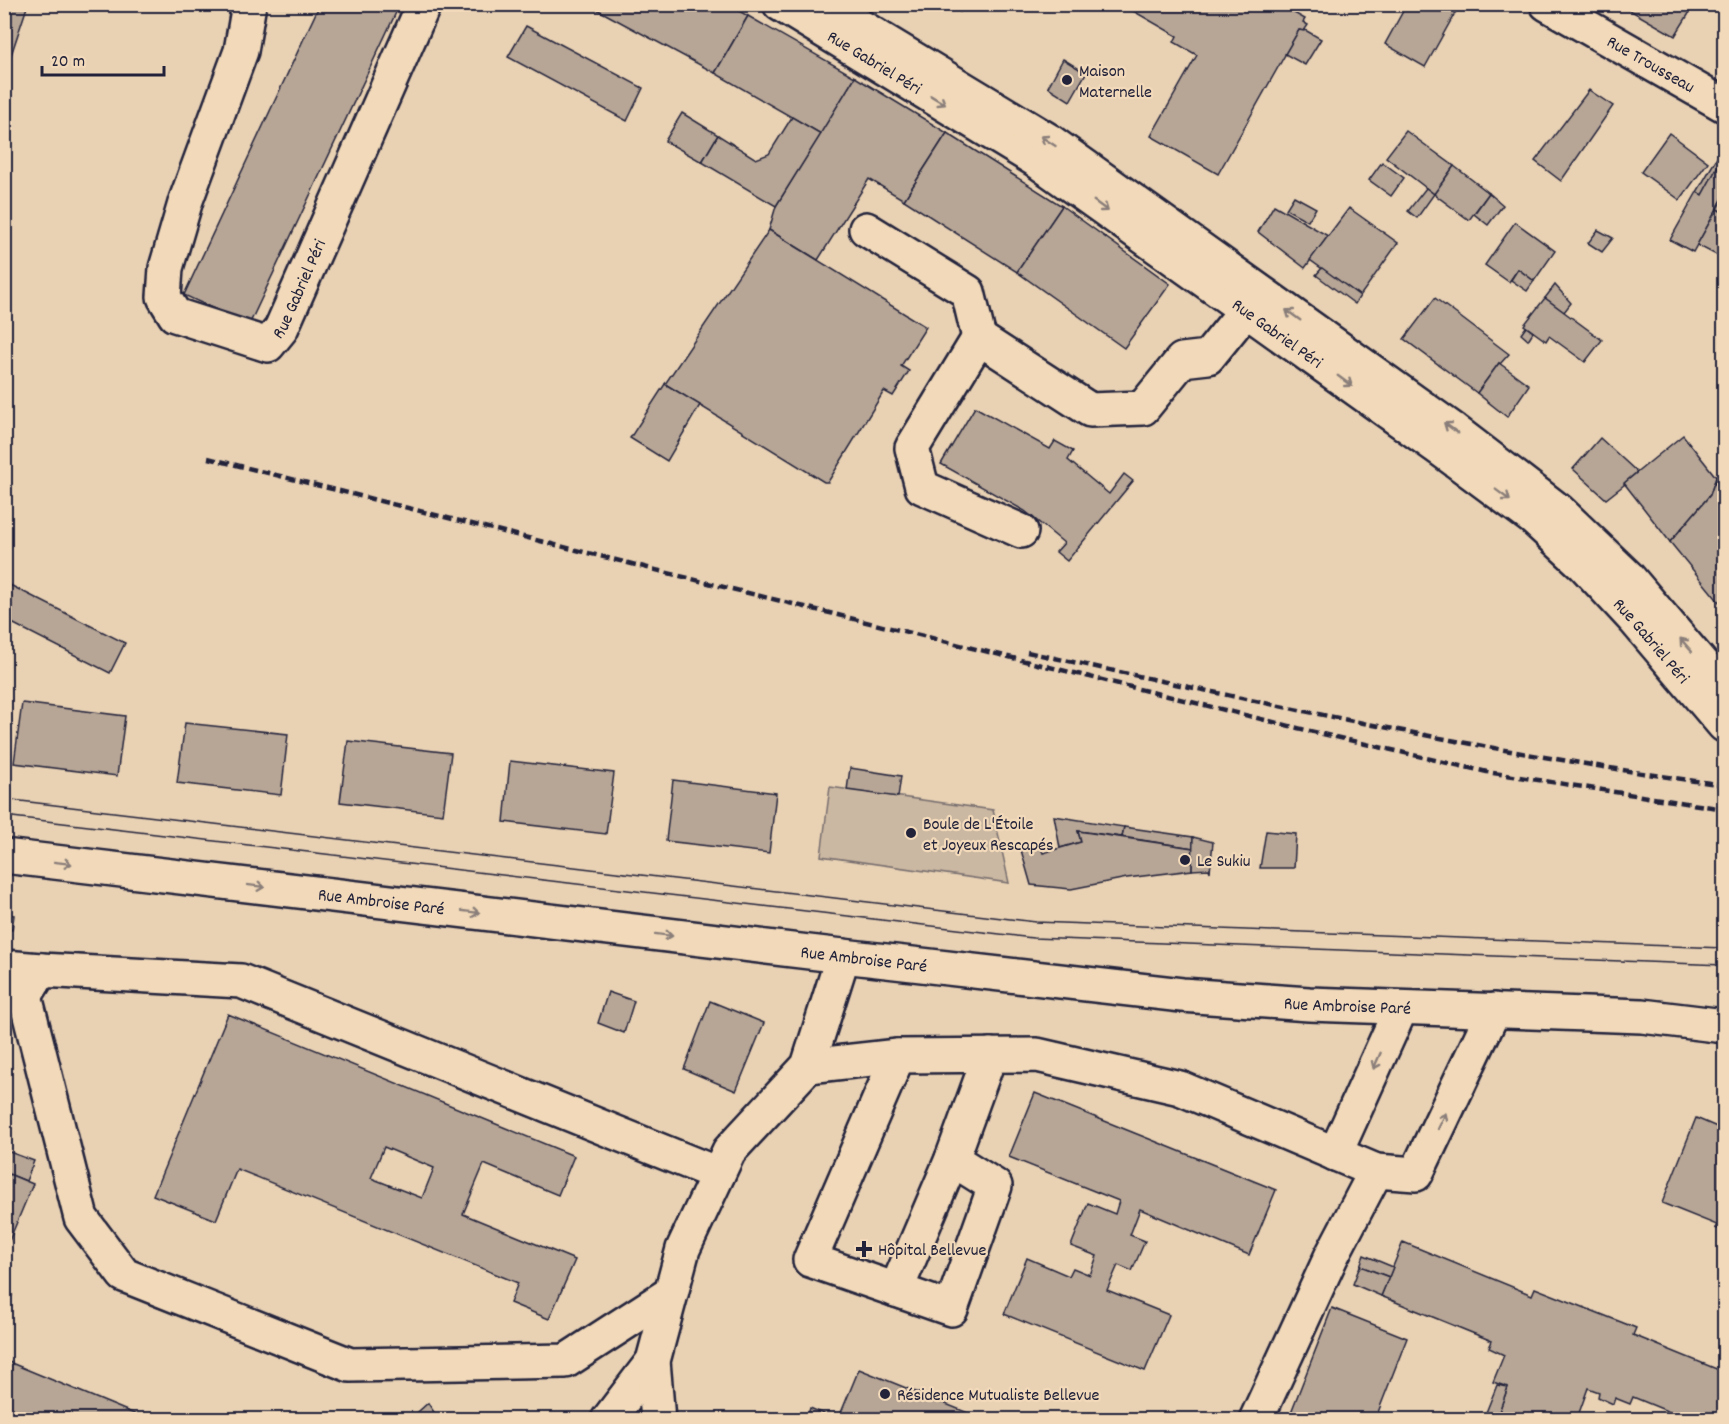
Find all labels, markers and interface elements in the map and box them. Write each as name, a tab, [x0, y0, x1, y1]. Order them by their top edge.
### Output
street label: Rue Gabriel Péri	[822, 26, 925, 102]
street label: Rue Trousseau	[1601, 31, 1699, 101]
scale bar	[42, 39, 164, 77]
text: 20 m	[51, 50, 85, 75]
place label: Maison Maternelle	[1079, 60, 1152, 106]
marker: Maison Maternelle	[1060, 73, 1074, 87]
one-way arrow	[929, 95, 946, 107]
one-way arrow	[1041, 135, 1057, 147]
one-way arrow	[1092, 200, 1108, 213]
street label: Rue Gabriel Péri	[268, 236, 334, 345]
street label: Rue Gabriel Péri	[1226, 294, 1327, 376]
one-way arrow	[1285, 309, 1301, 321]
one-way arrow	[1336, 375, 1353, 387]
one-way arrow	[1444, 422, 1460, 435]
one-way arrow	[1494, 489, 1510, 502]
street label: Rue Gabriel Péri	[1606, 594, 1694, 690]
one-way arrow	[1679, 638, 1693, 653]
place label: Boule de L'Étoile et Joyeux Rescapés	[923, 813, 1054, 859]
marker: Boule de L'Étoile et Joyeux Rescapés	[904, 826, 918, 840]
place label: Le Sukiu	[1197, 850, 1251, 875]
marker: Le Sukiu	[1178, 853, 1192, 867]
one-way arrow	[52, 858, 72, 869]
one-way arrow	[246, 881, 266, 892]
street label: Rue Ambroise Paré	[316, 884, 446, 923]
one-way arrow	[460, 906, 480, 917]
one-way arrow	[654, 930, 674, 941]
street label: Rue Ambroise Paré	[799, 941, 929, 981]
street label: Rue Ambroise Paré	[1283, 992, 1412, 1023]
one-way arrow	[1371, 1052, 1382, 1070]
one-way arrow	[1436, 1113, 1448, 1131]
place label: Hôpital Bellevue	[878, 1239, 987, 1264]
marker: Hôpital Bellevue	[855, 1240, 873, 1258]
place label: Résidence Mutualiste Bellevue	[897, 1384, 1100, 1409]
marker: Résidence Mutualiste Bellevue	[878, 1387, 892, 1401]

